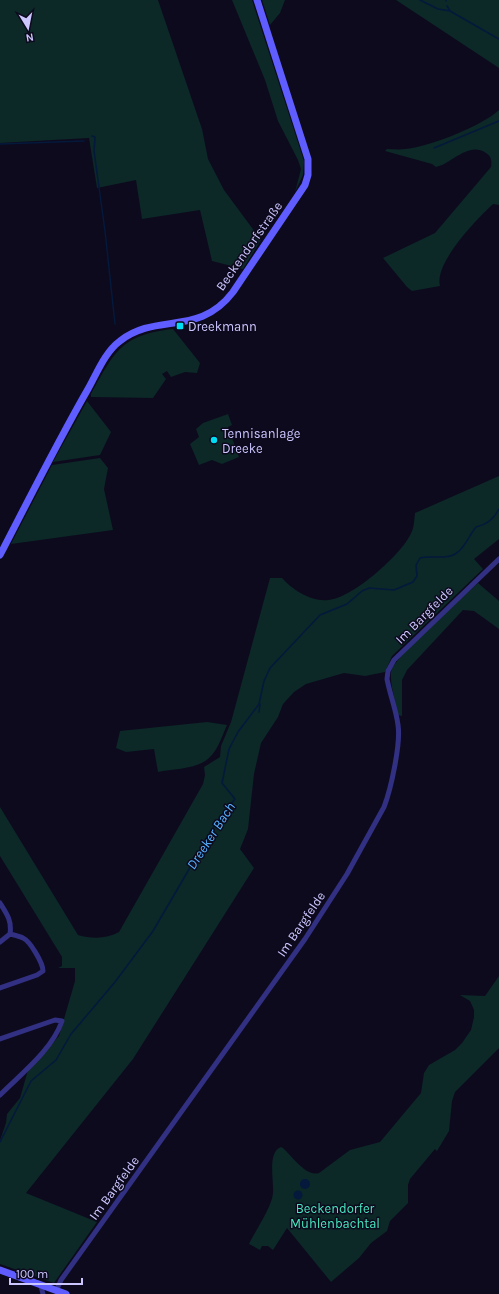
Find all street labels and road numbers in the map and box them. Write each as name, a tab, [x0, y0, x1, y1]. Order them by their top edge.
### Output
street label: Beckendorfstraße	[213, 198, 285, 293]
street label: Im Bargfelde	[392, 583, 456, 647]
street label: Im Bargfelde	[274, 888, 328, 959]
street label: Im Bargfelde	[86, 1153, 142, 1223]

